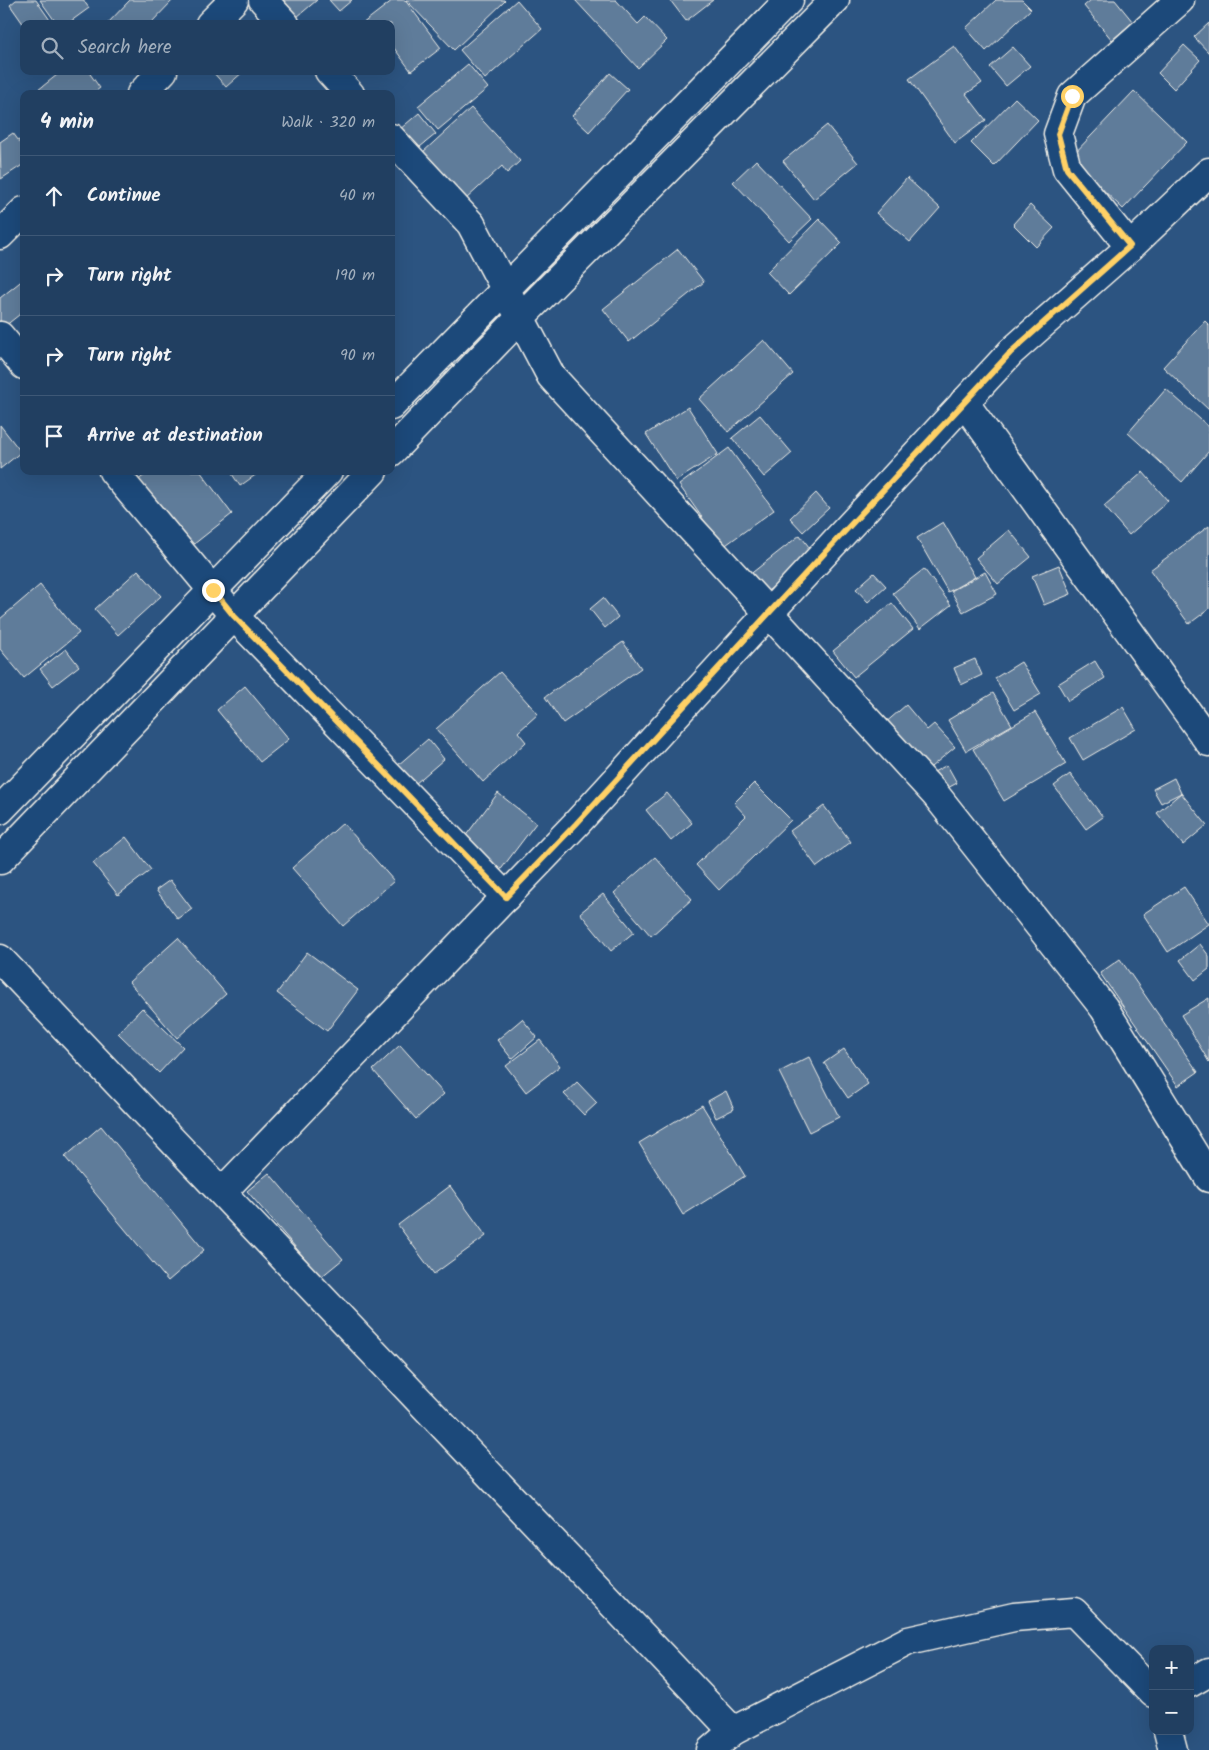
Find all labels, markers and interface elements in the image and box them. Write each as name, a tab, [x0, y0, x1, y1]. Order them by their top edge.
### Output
search box	[20, 20, 395, 75]
text: Search here	[78, 33, 172, 63]
icon: search	[38, 34, 66, 62]
route start	[1061, 85, 1084, 108]
text: 4 min	[40, 106, 94, 139]
text: Walk · 320 m	[281, 110, 375, 135]
text: Continue	[87, 181, 160, 211]
icon: ahead	[40, 182, 68, 210]
text: 40 m	[339, 183, 375, 208]
text: Turn right	[87, 261, 172, 291]
icon: right	[40, 262, 68, 290]
text: 190 m	[335, 263, 375, 288]
text: Turn right	[87, 341, 172, 371]
icon: right	[40, 342, 68, 370]
text: 90 m	[340, 343, 375, 368]
text: Arrive at destination	[87, 421, 263, 451]
icon: arrive	[40, 422, 68, 450]
route end	[202, 579, 225, 602]
map controls	[1149, 1645, 1194, 1735]
button: +	[1149, 1645, 1194, 1690]
button: −	[1149, 1690, 1194, 1735]

